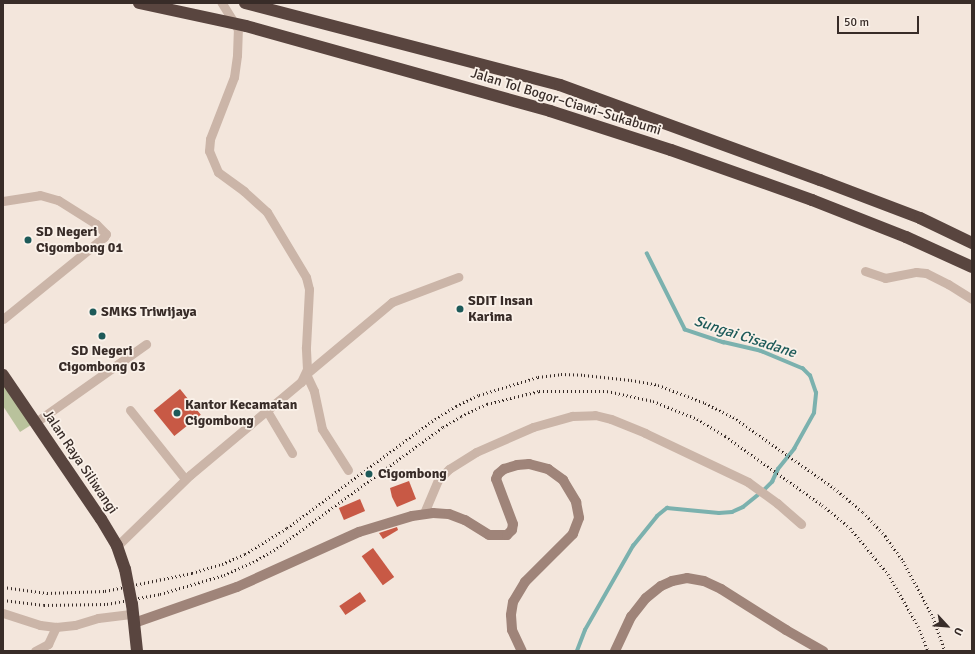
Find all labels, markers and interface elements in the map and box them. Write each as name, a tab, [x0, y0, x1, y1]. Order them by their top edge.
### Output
scale bar	[839, 8, 921, 34]
text: 50 m	[844, 15, 869, 30]
street label: Jalan Tol Bogor–Ciawi–Sukabumi	[469, 65, 663, 139]
place label: SD Negeri Cigombong 01	[36, 224, 123, 256]
marker: SD Negeri Cigombong 01	[23, 235, 33, 245]
place label: SDIT Insan Karima	[468, 293, 533, 326]
place label: SMKS Triwijaya	[101, 304, 197, 320]
marker: SDIT Insan Karima	[455, 304, 465, 314]
marker: SMKS Triwijaya	[88, 307, 98, 317]
water label: Sungai Cisadane	[692, 312, 798, 362]
marker: SD Negeri Cigombong 03	[97, 331, 107, 341]
place label: SD Negeri Cigombong 03	[59, 343, 145, 376]
place label: Kantor Kecamatan Cigombong	[185, 397, 297, 430]
street label: Jalan Raya Siliwangi	[39, 407, 121, 517]
marker: Kantor Kecamatan Cigombong	[172, 408, 182, 418]
place label: Cigombong	[378, 466, 447, 482]
marker: Cigombong	[363, 468, 375, 480]
north arrow	[927, 606, 967, 646]
text: U	[951, 625, 966, 638]

